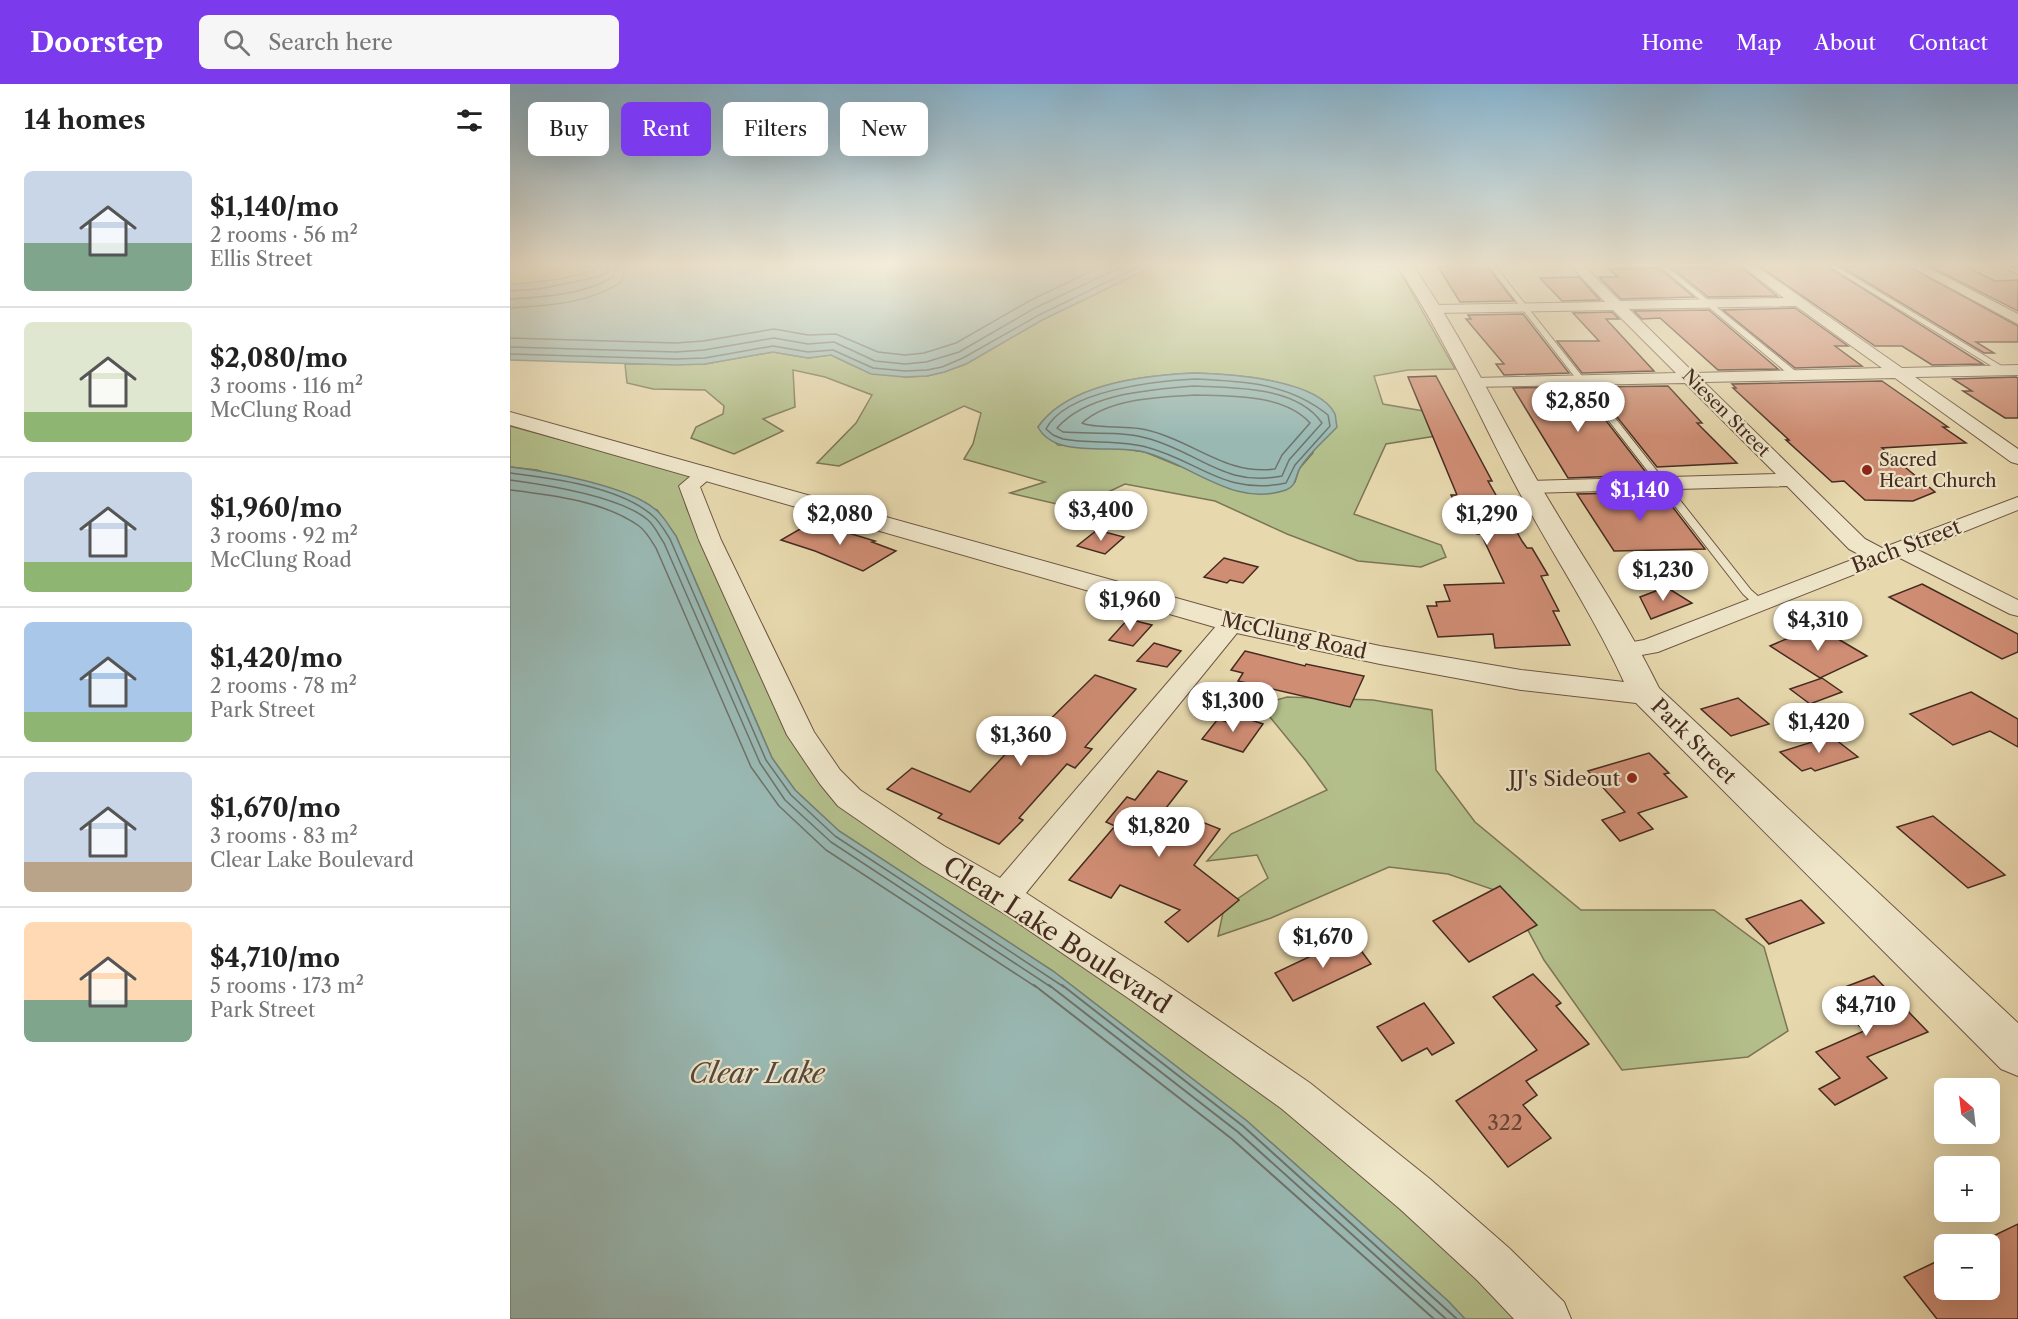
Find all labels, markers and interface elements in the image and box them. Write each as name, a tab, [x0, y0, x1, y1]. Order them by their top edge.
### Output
search box	[199, 15, 619, 69]
text: Doorstep	[30, 25, 163, 59]
icon: search	[220, 26, 253, 59]
text: Search here	[268, 29, 393, 56]
text: Home	[1642, 30, 1703, 55]
text: Map	[1736, 30, 1781, 55]
text: About	[1814, 30, 1876, 55]
text: Contact	[1909, 30, 1988, 55]
chip: Buy	[528, 102, 609, 156]
chip: Rent	[621, 102, 711, 156]
chip: Filters	[723, 102, 828, 156]
chip: New	[840, 102, 928, 156]
text: 14 homes	[24, 104, 146, 136]
icon: filters	[453, 104, 486, 137]
text: $1,140/mo	[210, 191, 339, 223]
icon: home	[72, 195, 144, 267]
text: 2 rooms · 56 m²	[210, 223, 358, 247]
text: Ellis Street	[210, 247, 312, 271]
text: $2,080/mo	[210, 342, 348, 374]
icon: home	[72, 346, 144, 418]
street label: Niesen Street	[1677, 364, 1775, 462]
text: 3 rooms · 116 m²	[210, 374, 363, 398]
pin: $2,850	[1529, 382, 1627, 433]
text: $2,850	[1546, 389, 1610, 413]
text: McClung Road	[210, 398, 352, 422]
place label: Sacred Heart Church	[1879, 449, 1997, 492]
marker: Sacred Heart Church	[1860, 463, 1874, 477]
pin: $1,140	[1591, 471, 1689, 522]
text: $1,140	[1610, 478, 1670, 502]
pin: $3,400	[1052, 491, 1150, 542]
text: $1,960/mo	[210, 492, 342, 524]
pin: $2,080	[791, 495, 889, 546]
pin: $1,290	[1438, 495, 1536, 546]
icon: home	[72, 496, 144, 568]
text: $3,400	[1068, 498, 1134, 522]
text: $2,080	[807, 502, 873, 526]
text: $1,290	[1456, 502, 1518, 526]
street label: Bach Street	[1848, 514, 1965, 578]
text: 3 rooms · 92 m²	[210, 524, 358, 548]
text: McClung Road	[210, 548, 352, 572]
pin: $1,230	[1614, 551, 1712, 602]
text: $1,230	[1632, 558, 1694, 582]
pin: $1,960	[1081, 581, 1179, 632]
text: $1,960	[1099, 588, 1161, 612]
pin: $4,310	[1769, 601, 1867, 652]
street label: McClung Road	[1219, 606, 1370, 664]
text: $4,310	[1787, 608, 1849, 632]
text: $1,420/mo	[210, 642, 342, 674]
icon: home	[72, 646, 144, 718]
text: 2 rooms · 78 m²	[210, 674, 357, 698]
pin: $1,300	[1184, 682, 1282, 733]
text: $1,300	[1202, 689, 1264, 713]
street label: Park Street	[1646, 693, 1742, 789]
text: Park Street	[210, 698, 315, 722]
pin: $1,420	[1770, 703, 1868, 754]
text: $1,420	[1788, 710, 1850, 734]
pin: $1,360	[972, 716, 1070, 767]
text: $1,360	[990, 723, 1052, 747]
place label: JJ's Sideout	[1506, 766, 1621, 791]
marker: JJ's Sideout	[1625, 771, 1639, 785]
text: $1,670/mo	[210, 792, 340, 824]
icon: home	[72, 796, 144, 868]
pin: $1,820	[1110, 807, 1208, 858]
text: $1,820	[1128, 814, 1190, 838]
text: 3 rooms · 83 m²	[210, 824, 358, 848]
text: Clear Lake Boulevard	[210, 848, 414, 872]
street label: Clear Lake Boulevard	[937, 849, 1177, 1021]
pin: $1,670	[1274, 918, 1372, 969]
text: $1,670	[1293, 925, 1353, 949]
text: $4,710/mo	[210, 942, 340, 974]
icon: home	[72, 946, 144, 1018]
text: 5 rooms · 173 m²	[210, 974, 364, 998]
pin: $4,710	[1817, 986, 1915, 1037]
text: $4,710	[1836, 993, 1896, 1017]
text: Park Street	[210, 998, 315, 1022]
water label: Clear Lake	[689, 1057, 826, 1090]
north arrow	[1934, 1078, 2000, 1144]
map controls	[1934, 1078, 2000, 1300]
house number: 322	[1487, 1110, 1523, 1135]
button: +	[1934, 1156, 2000, 1222]
button: −	[1934, 1234, 2000, 1300]

